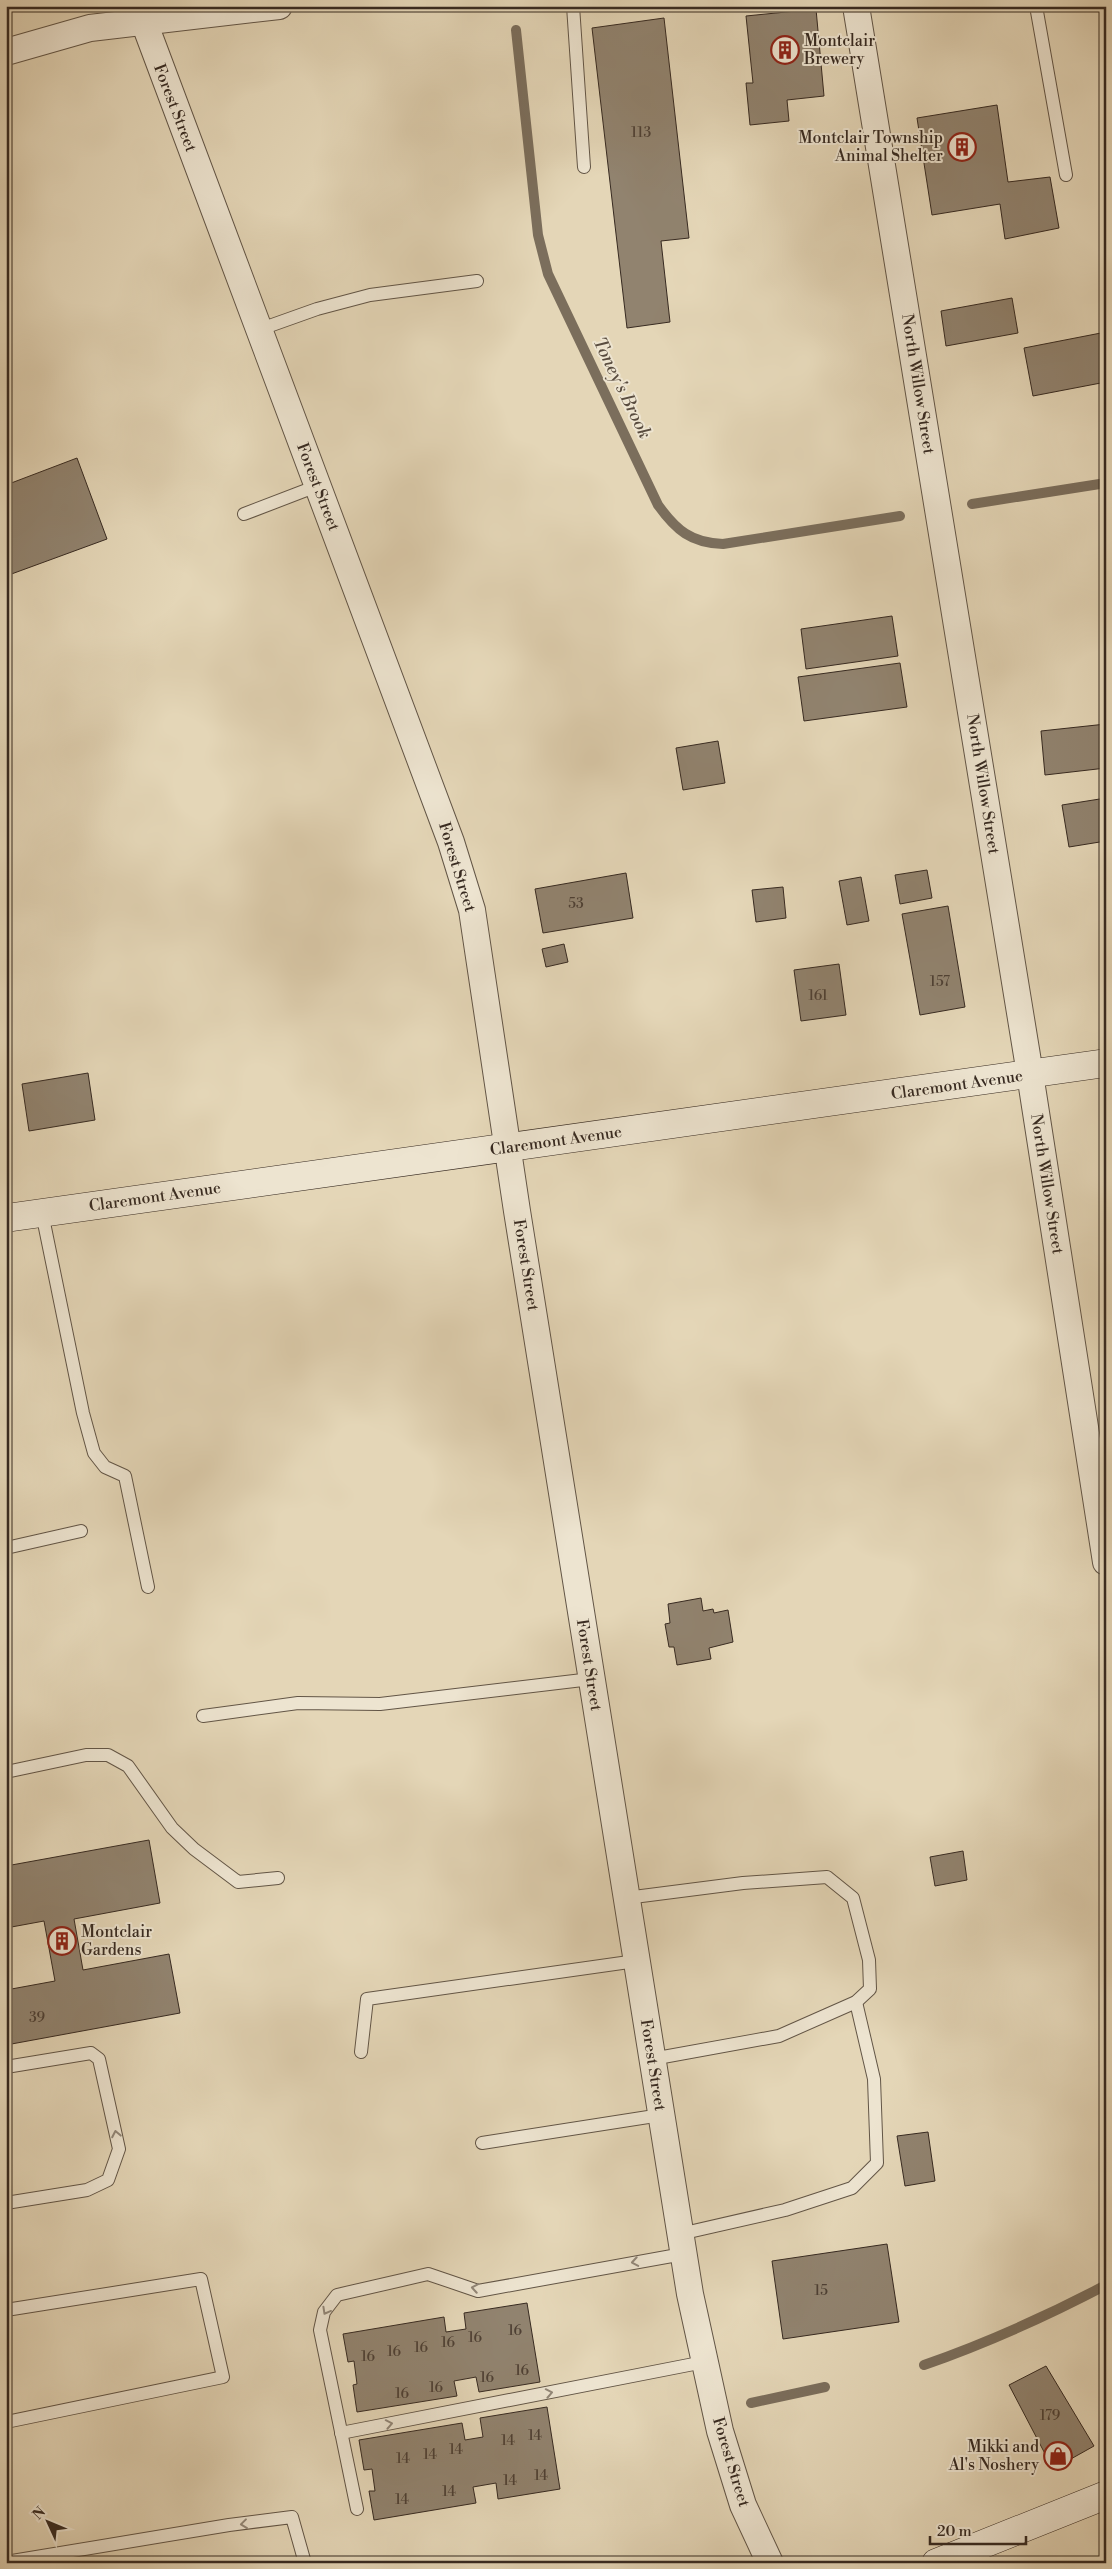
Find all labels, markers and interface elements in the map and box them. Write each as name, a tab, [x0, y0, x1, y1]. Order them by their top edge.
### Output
place label: Montclair Brewery	[803, 31, 875, 69]
building icon: Montclair Brewery	[770, 35, 800, 65]
street label: Forest Street	[149, 61, 201, 155]
house number: 113	[631, 124, 651, 142]
place label: Montclair Township Animal Shelter	[798, 128, 943, 166]
building icon: Montclair Township Animal Shelter	[947, 132, 977, 162]
street label: North Willow Street	[897, 312, 939, 456]
water label: Toney's Brook	[587, 333, 657, 443]
street label: Forest Street	[292, 440, 344, 534]
street label: North Willow Street	[962, 712, 1004, 856]
street label: Forest Street	[434, 820, 480, 915]
house number: 53	[568, 895, 584, 913]
house number: 157	[930, 973, 950, 991]
house number: 161	[808, 987, 828, 1005]
street label: Claremont Avenue	[890, 1066, 1024, 1104]
street label: North Willow Street	[1026, 1112, 1068, 1256]
street label: Claremont Avenue	[489, 1122, 623, 1160]
street label: Claremont Avenue	[88, 1178, 222, 1216]
street label: Forest Street	[509, 1218, 543, 1313]
street label: Forest Street	[572, 1618, 606, 1713]
place label: Montclair Gardens	[81, 1922, 152, 1960]
building icon: Montclair Gardens	[47, 1926, 77, 1956]
house number: 39	[29, 2009, 45, 2027]
street label: Forest Street	[636, 2018, 670, 2113]
one-way arrow	[111, 2129, 122, 2138]
one-way arrow	[631, 2257, 639, 2267]
house number: 15	[814, 2282, 828, 2300]
one-way arrow	[471, 2284, 480, 2294]
one-way arrow	[322, 2306, 332, 2315]
house number: 16	[508, 2322, 523, 2340]
house number: 16	[468, 2329, 483, 2347]
house number: 16	[441, 2334, 456, 2352]
house number: 16	[414, 2339, 429, 2357]
house number: 16	[387, 2343, 402, 2361]
house number: 16	[361, 2348, 376, 2366]
house number: 16	[515, 2362, 530, 2380]
house number: 16	[480, 2369, 495, 2387]
house number: 16	[429, 2379, 444, 2397]
house number: 16	[395, 2385, 410, 2403]
one-way arrow	[544, 2389, 553, 2399]
house number: 179	[1040, 2407, 1060, 2425]
street label: Forest Street	[708, 2415, 754, 2510]
one-way arrow	[385, 2420, 393, 2430]
house number: 14	[528, 2427, 542, 2445]
house number: 14	[501, 2432, 515, 2450]
place label: Mikki and Al's Noshery	[948, 2437, 1039, 2475]
house number: 14	[449, 2441, 463, 2459]
shop icon: Mikki and Al's Noshery	[1043, 2441, 1073, 2471]
house number: 14	[423, 2446, 437, 2464]
house number: 14	[396, 2450, 410, 2468]
house number: 14	[534, 2467, 548, 2485]
house number: 14	[503, 2472, 517, 2490]
house number: 14	[442, 2483, 456, 2501]
house number: 14	[395, 2491, 409, 2509]
north arrow	[22, 2496, 72, 2546]
text: N	[29, 2503, 50, 2524]
scale bar	[930, 2514, 1026, 2546]
one-way arrow	[239, 2518, 248, 2528]
text: 20 m	[937, 2522, 972, 2541]

